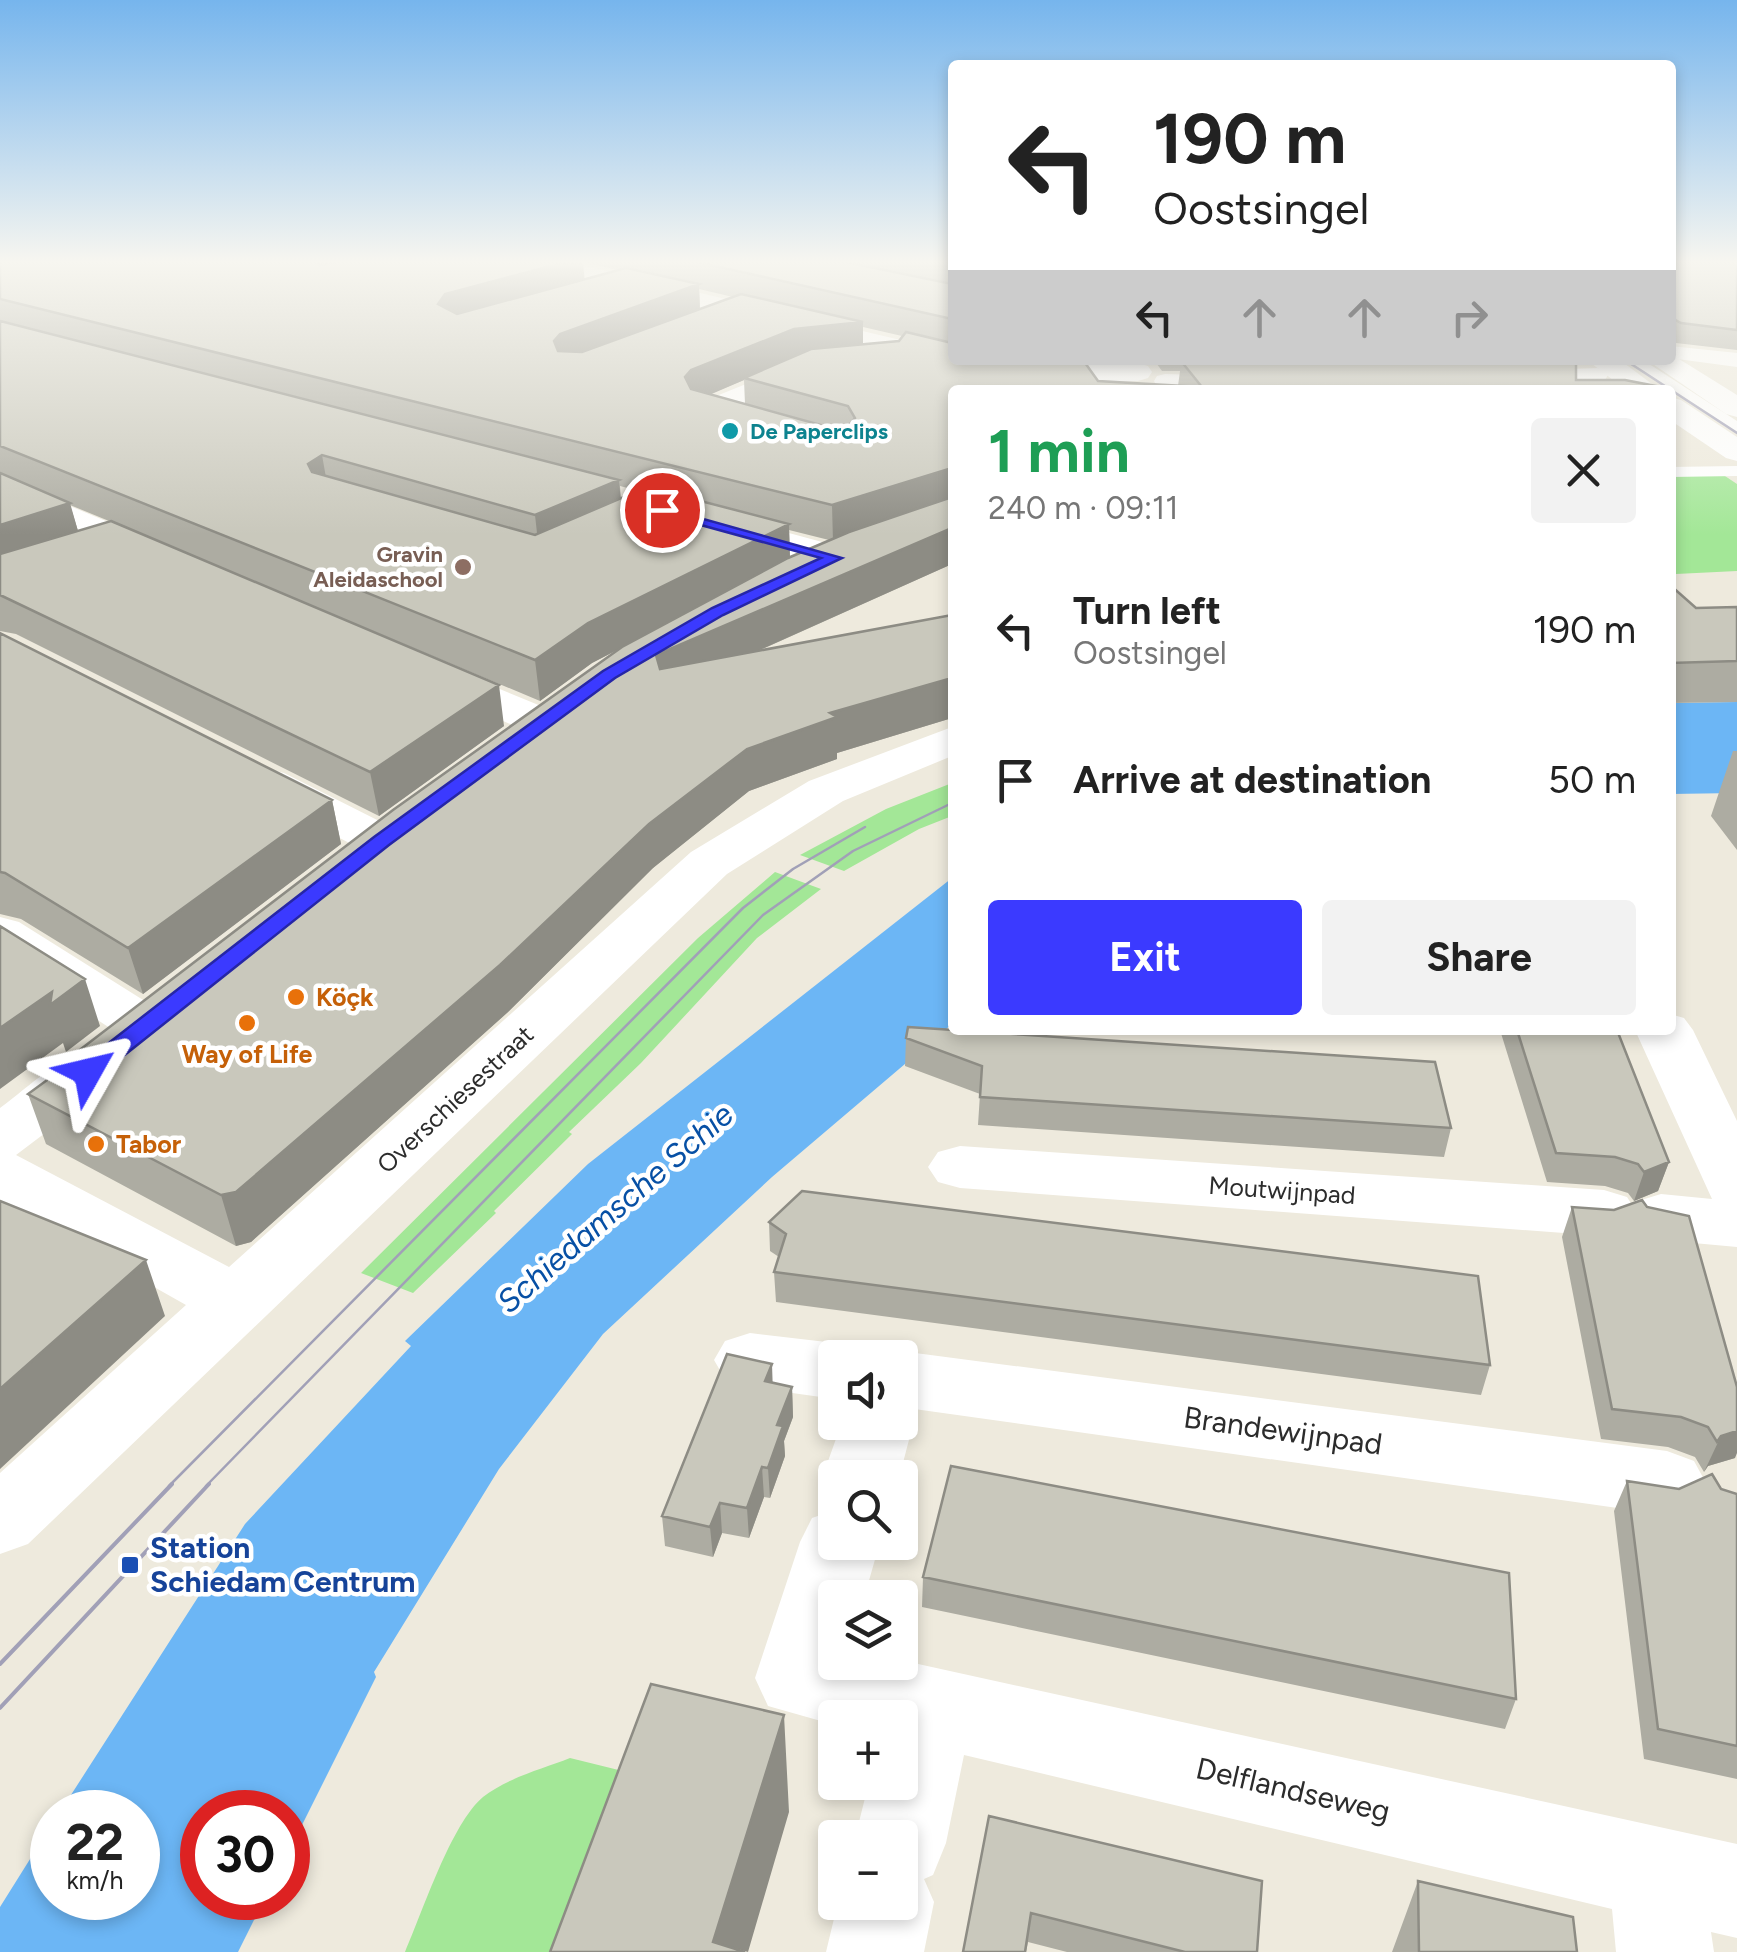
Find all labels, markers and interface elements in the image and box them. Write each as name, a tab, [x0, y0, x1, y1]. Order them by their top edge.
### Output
text: 190 m	[1153, 96, 1346, 181]
icon: left	[988, 100, 1118, 230]
text: Oostsingel	[1153, 181, 1369, 235]
icon: left	[1127, 290, 1182, 345]
icon: ahead	[1232, 290, 1287, 345]
icon: ahead	[1337, 290, 1392, 345]
icon: right	[1442, 290, 1497, 345]
text: 1 min	[988, 415, 1130, 487]
place label: De Paperclips	[750, 418, 888, 445]
button: close	[1531, 418, 1636, 523]
marker: De Paperclips	[719, 420, 741, 442]
pin	[620, 468, 705, 553]
icon: arrive	[635, 483, 690, 538]
text: 240 m · 09:11	[988, 489, 1179, 527]
place label: Gravin Aleidaschool	[313, 541, 443, 593]
marker: Gravin Aleidaschool	[452, 556, 474, 578]
text: Turn left	[1073, 588, 1221, 634]
icon: left	[988, 603, 1043, 658]
text: 190 m	[1533, 607, 1636, 653]
text: Oostsingel	[1073, 634, 1227, 672]
icon: arrive	[988, 753, 1043, 808]
text: Arrive at destination	[1073, 757, 1431, 803]
text: 50 m	[1548, 757, 1636, 803]
button: Exit	[988, 900, 1302, 1015]
button: Share	[1322, 900, 1636, 1015]
place label: Köçk	[316, 982, 374, 1012]
marker: Köçk	[285, 986, 307, 1008]
marker: Way of Life	[236, 1012, 258, 1034]
street label: Overschiesestraat	[371, 1019, 539, 1179]
position arrow	[36, 1020, 140, 1124]
place label: Way of Life	[182, 1039, 312, 1069]
water label: Schiedamsche Schie	[489, 1095, 741, 1321]
place label: Tabor	[116, 1129, 182, 1159]
marker: Tabor	[85, 1133, 107, 1155]
street label: Moutwijnpad	[1207, 1170, 1357, 1210]
map controls	[818, 1340, 918, 1920]
button: sound	[818, 1340, 918, 1440]
street label: Brandewijnpad	[1181, 1398, 1385, 1463]
button: search	[818, 1460, 918, 1560]
place label: Station Schiedam Centrum	[150, 1529, 415, 1600]
marker: Station Schiedam Centrum	[119, 1554, 141, 1576]
button: layers	[818, 1580, 918, 1680]
button: +	[818, 1700, 918, 1800]
street label: Delflandseweg	[1192, 1749, 1394, 1830]
speed limit sign: 30	[180, 1790, 310, 1920]
text: 22	[66, 1812, 124, 1873]
button: −	[818, 1820, 918, 1920]
text: km/h	[66, 1865, 124, 1895]

